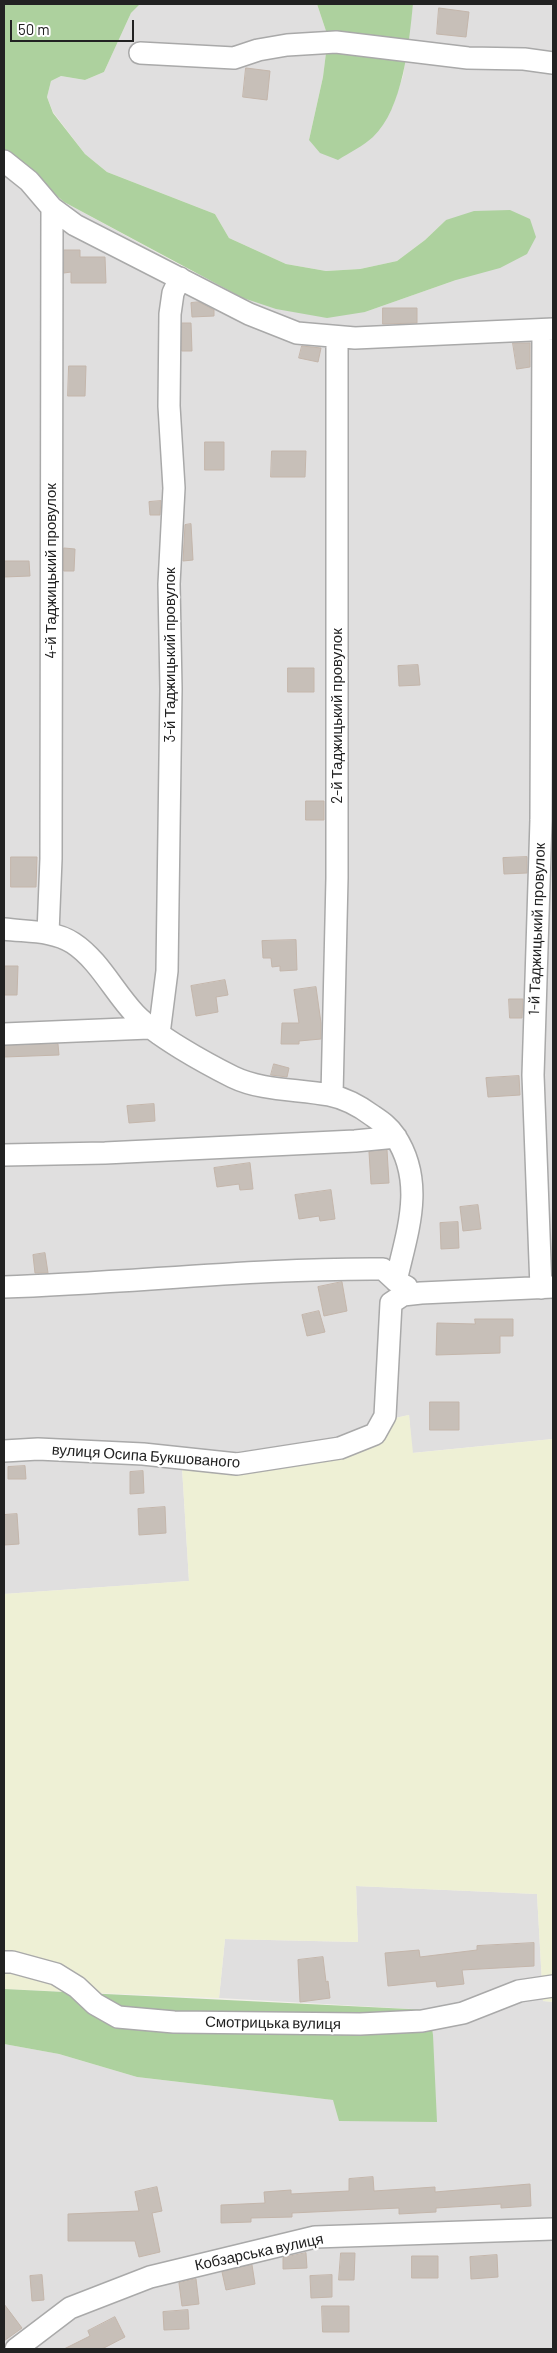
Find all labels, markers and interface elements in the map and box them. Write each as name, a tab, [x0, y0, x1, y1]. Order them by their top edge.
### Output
scale bar	[12, 10, 136, 42]
text: 50 m	[18, 20, 50, 38]
street label: 4-й Таджицький провулок	[42, 483, 60, 659]
street label: 3-й Таджицький провулок	[161, 567, 179, 743]
street label: 2-й Таджицький провулок	[328, 628, 346, 804]
street label: 1-й Таджицький провулок	[525, 842, 549, 1016]
street label: вулиця Осипа Букшованого	[51, 1440, 241, 1472]
street label: Смотрицька вулиця	[205, 2013, 341, 2033]
street label: Кобзарська вулиця	[193, 2230, 325, 2274]

